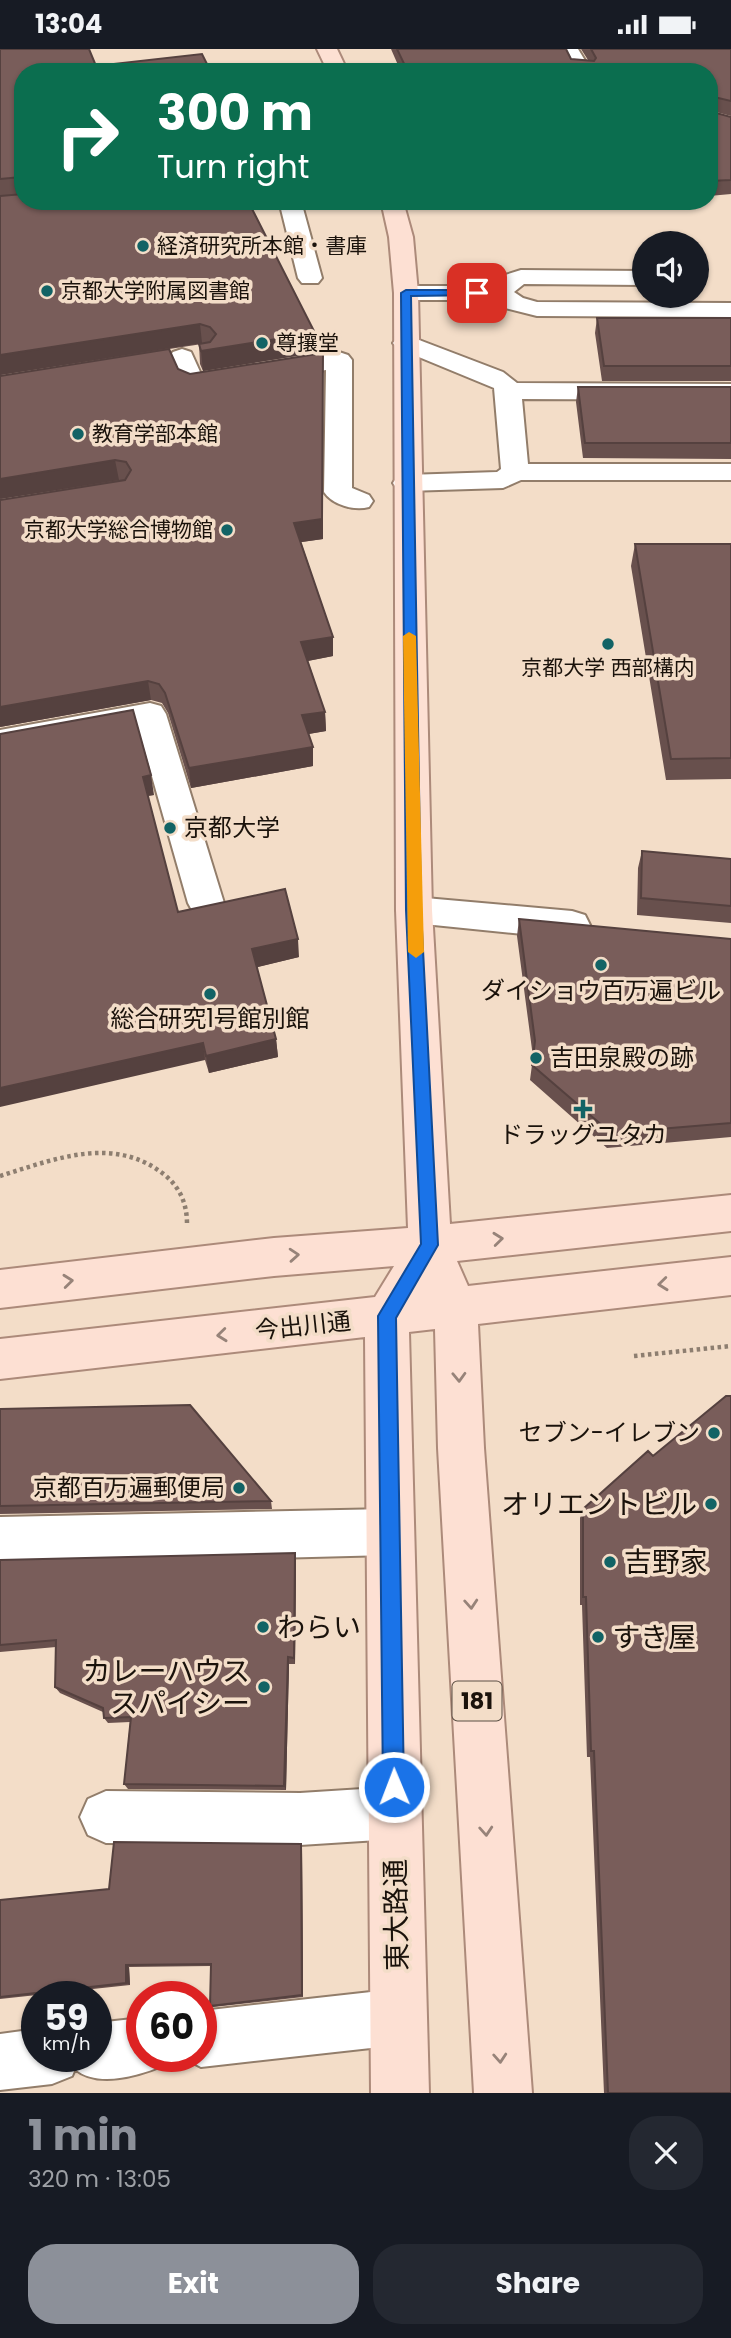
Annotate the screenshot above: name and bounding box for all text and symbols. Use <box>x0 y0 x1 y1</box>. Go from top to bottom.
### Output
text: 13:04 <box>35 6 102 42</box>
text: 300 m <box>157 79 313 147</box>
icon: right <box>42 91 133 182</box>
text: Turn right <box>157 144 309 189</box>
place label: 経済研究所本館・書庫 <box>157 231 367 260</box>
map controls <box>632 231 709 308</box>
button: sound <box>632 231 709 308</box>
marker: 経済研究所本館・書庫 <box>135 238 151 254</box>
pin <box>447 263 507 323</box>
icon: arrive <box>458 274 496 312</box>
place label: 京都大学附属図書館 <box>61 276 250 305</box>
marker: 京都大学附属図書館 <box>39 283 55 299</box>
place label: 尊攘堂 <box>276 328 339 357</box>
marker: 尊攘堂 <box>254 335 270 351</box>
place label: 教育学部本館 <box>92 419 218 448</box>
marker: 教育学部本館 <box>70 426 86 442</box>
place label: 京都大学総合博物館 <box>24 515 213 544</box>
marker: 京都大学総合博物館 <box>219 522 235 538</box>
marker: 京都大学 西部構内 <box>600 636 616 652</box>
place label: 京都大学 西部構内 <box>521 653 695 682</box>
place label: 京都大学 <box>184 811 280 844</box>
marker: 京都大学 <box>162 820 178 836</box>
marker: ダイショウ百万遍ビル <box>593 957 609 973</box>
place label: ダイショウ百万遍ビル <box>481 974 721 1007</box>
marker: 総合研究1号館別館 <box>202 986 218 1002</box>
place label: 総合研究1号館別館 <box>110 1002 310 1035</box>
place label: 吉田泉殿の跡 <box>550 1041 694 1074</box>
marker: 吉田泉殿の跡 <box>528 1050 544 1066</box>
marker: ドラッグユタカ <box>575 1101 591 1117</box>
place label: ドラッグユタカ <box>499 1118 667 1151</box>
one-way arrow <box>492 1231 503 1246</box>
one-way arrow <box>289 1248 300 1263</box>
one-way arrow <box>62 1274 74 1289</box>
one-way arrow <box>657 1277 669 1292</box>
street label: 今出川通 <box>253 1304 352 1347</box>
one-way arrow <box>216 1327 228 1342</box>
one-way arrow <box>451 1371 466 1382</box>
place label: セブン-イレブン <box>519 1416 700 1449</box>
marker: セブン-イレブン <box>706 1425 722 1441</box>
place label: 京都百万遍郵便局 <box>33 1471 225 1504</box>
marker: 京都百万遍郵便局 <box>231 1480 247 1496</box>
place label: オリエントビル <box>501 1485 697 1524</box>
marker: オリエントビル <box>703 1496 719 1512</box>
place label: 吉野家 <box>624 1543 708 1582</box>
marker: 吉野家 <box>602 1554 618 1570</box>
one-way arrow <box>463 1599 478 1610</box>
place label: わらい <box>277 1608 361 1647</box>
place label: すき屋 <box>612 1618 696 1657</box>
marker: わらい <box>255 1619 271 1635</box>
marker: すき屋 <box>590 1629 606 1645</box>
place label: カレーハウス スパイシー <box>83 1652 250 1723</box>
marker: カレーハウス スパイシー <box>256 1679 272 1695</box>
road number: 181 <box>452 1681 502 1721</box>
position arrow <box>357 1750 431 1824</box>
one-way arrow <box>478 1826 493 1837</box>
street label: 東大路通 <box>376 1859 417 1971</box>
speed limit sign: 60 <box>126 1981 217 2072</box>
text: 59 <box>44 1993 89 2042</box>
text: km/h <box>43 2031 90 2056</box>
one-way arrow <box>493 2053 508 2064</box>
text: 1 min <box>28 2106 138 2165</box>
button: close <box>629 2116 703 2190</box>
text: 320 m · 13:05 <box>28 2163 171 2195</box>
button: Exit <box>28 2244 359 2324</box>
button: Share <box>373 2244 703 2324</box>

